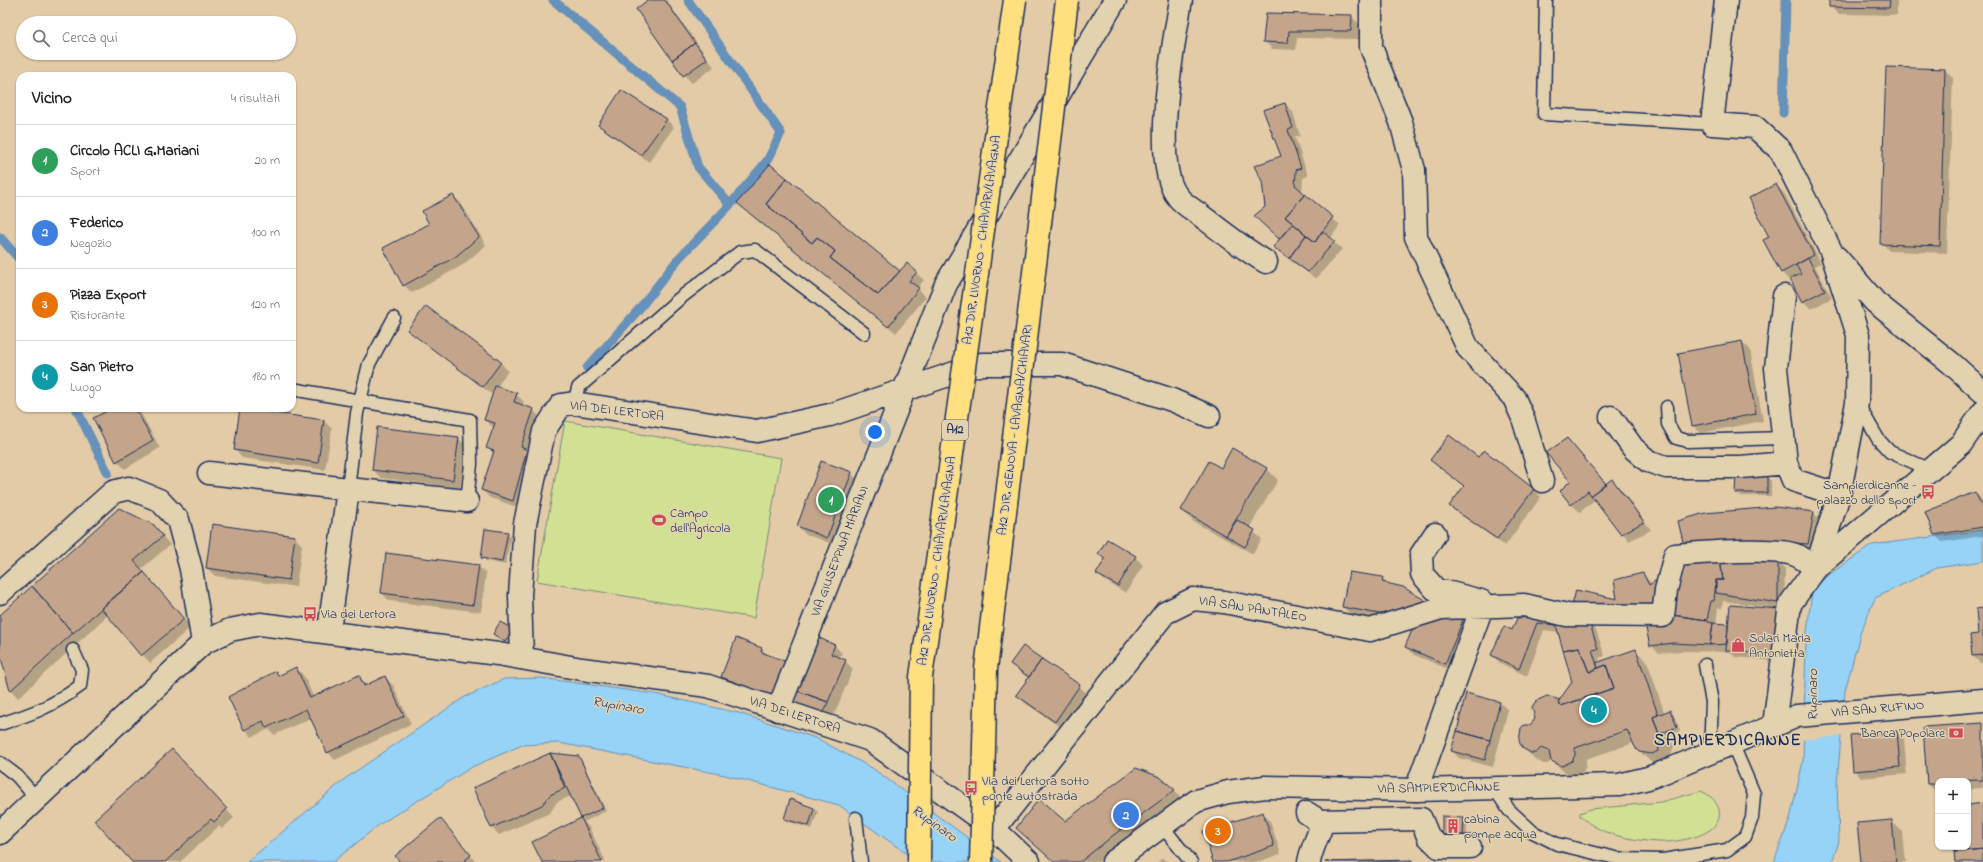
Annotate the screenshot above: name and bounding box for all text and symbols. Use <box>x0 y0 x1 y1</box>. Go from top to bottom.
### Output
search box <box>16 16 296 60</box>
icon: search <box>30 27 52 49</box>
text: Cerca qui <box>62 27 118 49</box>
text: Vicino <box>32 86 72 111</box>
text: 4 risultati <box>231 89 280 108</box>
street label: A12 DIR. LIVORNO - CHIAVARI/LAVAGNA <box>958 134 1006 346</box>
text: Circolo ACLI G.Mariani <box>70 140 199 162</box>
text: 1 <box>43 151 47 170</box>
text: 20 m <box>255 151 280 170</box>
text: Sport <box>70 162 101 181</box>
text: Federico <box>70 212 123 234</box>
text: 2 <box>42 223 48 242</box>
text: 100 m <box>251 223 280 242</box>
text: Negozio <box>70 234 112 253</box>
text: Pizza Export <box>70 284 146 306</box>
text: 3 <box>42 295 48 314</box>
text: 120 m <box>250 295 280 314</box>
text: Ristorante <box>70 306 125 325</box>
street label: A12 DIR. GENOVA - LAVAGNA/CHIAVARI <box>993 323 1037 537</box>
text: San Pietro <box>70 356 134 378</box>
text: 4 <box>42 367 48 386</box>
text: 180 m <box>252 367 280 386</box>
text: Luogo <box>70 378 102 397</box>
street label: VIA DEI LERTORA <box>568 396 665 426</box>
road number: A12 <box>942 420 968 440</box>
your location <box>865 422 885 442</box>
street label: A12 DIR. LIVORNO - CHIAVARI/LAVAGNA <box>913 455 961 667</box>
place label: Sampierdicanne - palazzo dello sport <box>1816 476 1918 510</box>
street label: VIA GIUSEPPINA MARIANI <box>806 483 874 620</box>
bus stop icon: Sampierdicanne - palazzo dello sport <box>1920 484 1936 500</box>
pin: 1 <box>818 485 844 515</box>
place label: Campo dell'Agricola <box>670 504 730 539</box>
sports icon: Campo dell'Agricola <box>651 512 667 528</box>
street label: VIA SAN PANTALEO <box>1197 591 1308 627</box>
place label: Via dei Lertora <box>320 605 396 624</box>
bus stop icon: Via dei Lertora <box>302 606 318 622</box>
place label: Solari Maria Antonietta <box>1749 629 1811 663</box>
shop icon: Solari Maria Antonietta <box>1730 637 1746 653</box>
water label: Rupinaro <box>1803 668 1824 721</box>
water label: Rupinaro <box>591 691 646 721</box>
street label: VIA DEI LERTORA <box>746 691 843 739</box>
pin: 4 <box>1581 695 1607 725</box>
street label: VIA SAN RUFINO <box>1830 695 1925 723</box>
place label: Banca Popolare <box>1860 724 1945 743</box>
bank icon: Banca Popolare <box>1948 725 1964 741</box>
district label: SAMPIERDICANNE <box>1654 728 1802 753</box>
place label: Via dei Lertora sotto ponte autostrada <box>981 772 1089 806</box>
street label: VIA SAMPIERDICANNE <box>1376 777 1501 799</box>
map controls <box>1935 778 1971 850</box>
button: + <box>1935 778 1971 814</box>
bus stop icon: Via dei Lertora sotto ponte autostrada <box>963 780 979 796</box>
water label: Rupinaro <box>907 800 962 848</box>
pin: 2 <box>1113 800 1139 830</box>
place label: cabina pompe acqua <box>1464 810 1537 844</box>
button: − <box>1935 814 1971 850</box>
pin: 3 <box>1205 816 1231 846</box>
building icon: cabina pompe acqua <box>1445 818 1461 834</box>

